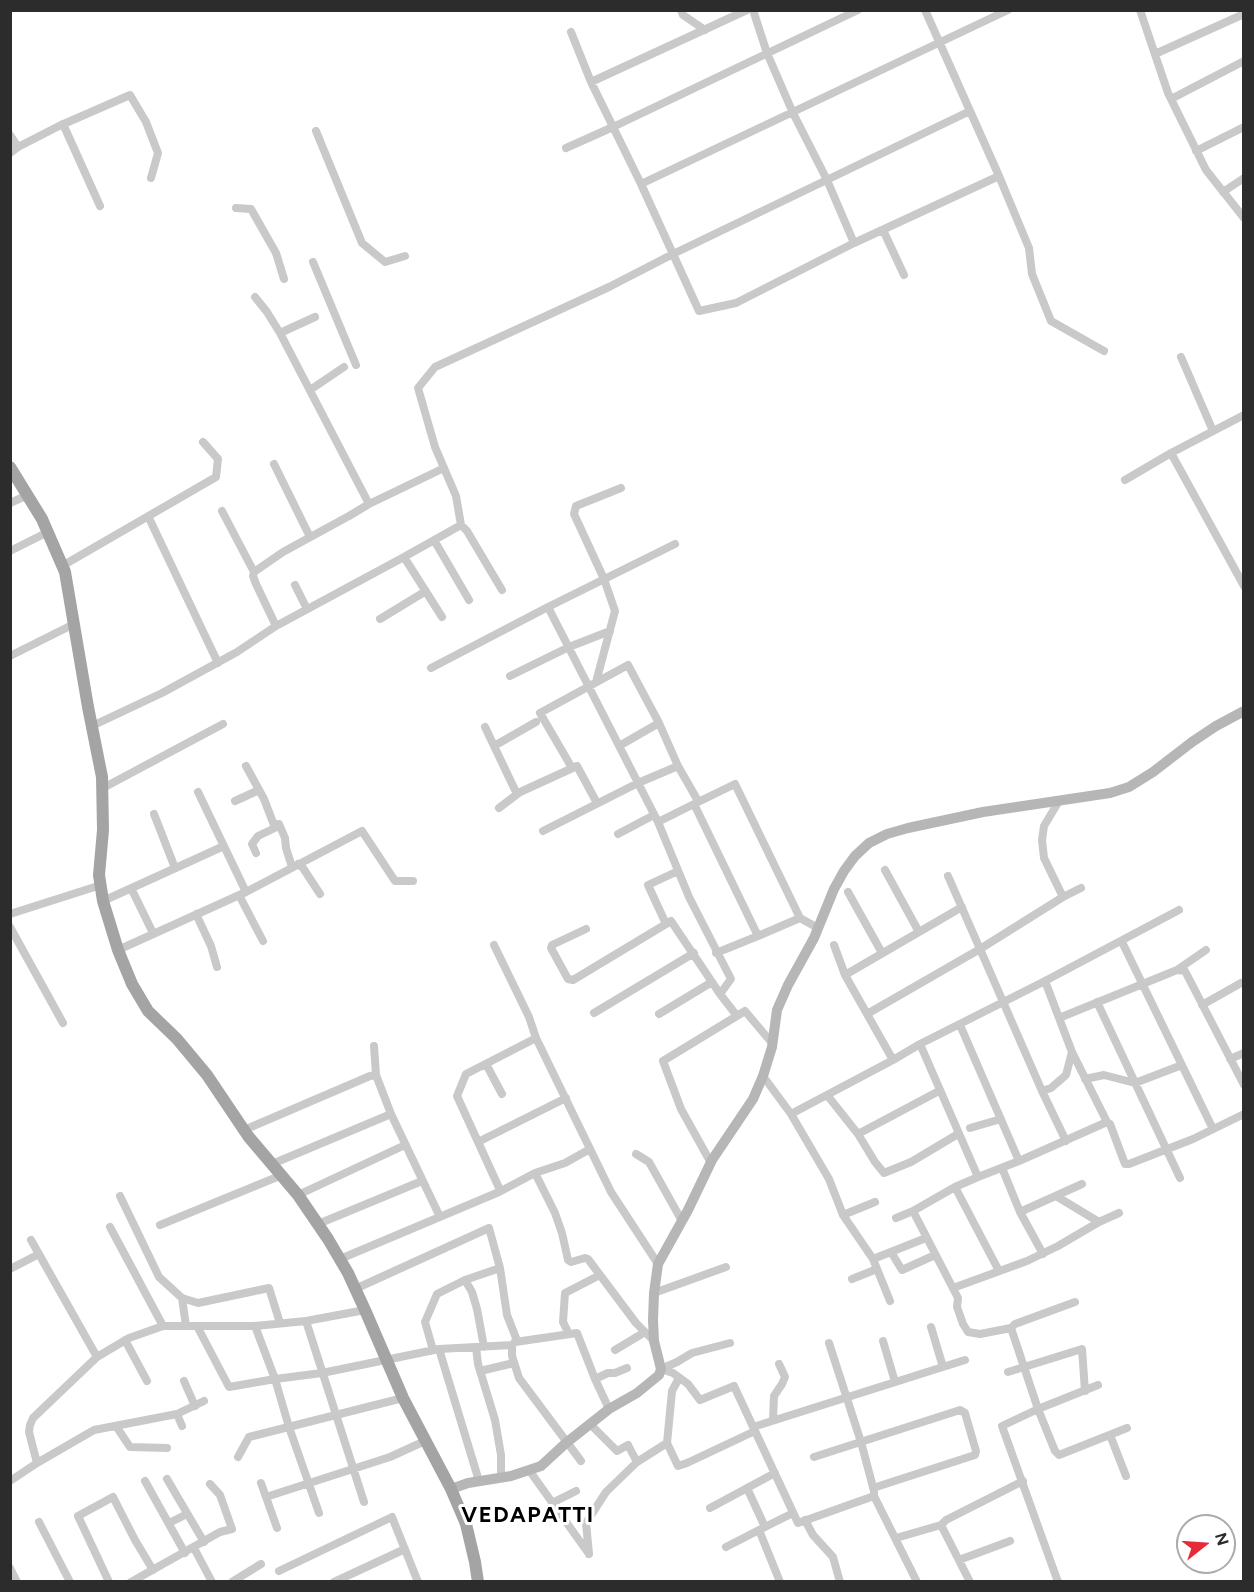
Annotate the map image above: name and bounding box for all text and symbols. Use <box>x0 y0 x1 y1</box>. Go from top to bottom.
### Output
district label: VEDAPATTI <box>461 1503 595 1529</box>
north arrow <box>1176 1514 1236 1574</box>
text: N <box>1211 1530 1233 1548</box>

